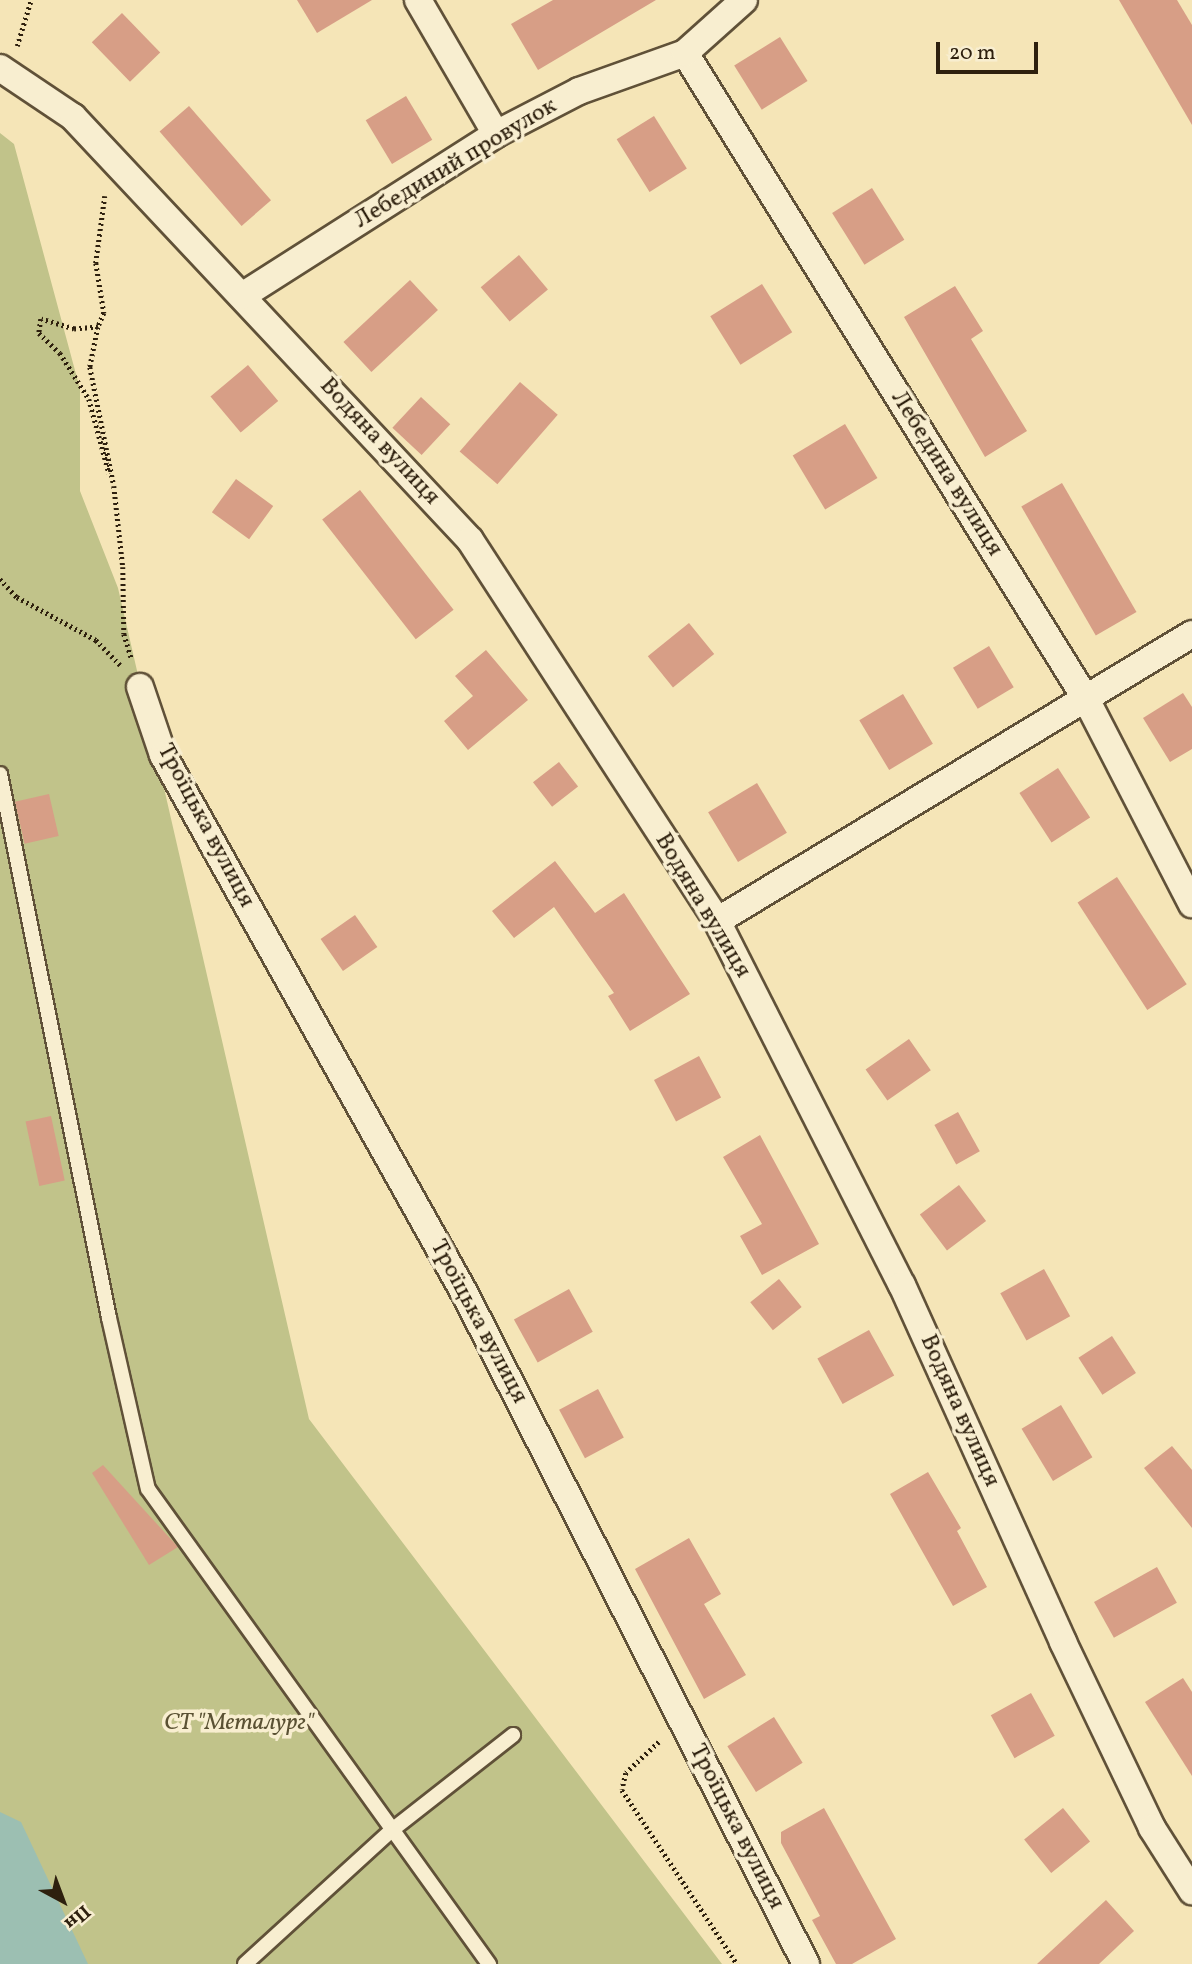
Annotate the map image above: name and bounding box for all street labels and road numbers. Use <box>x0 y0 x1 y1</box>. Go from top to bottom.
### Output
street label: Лебединий провулок <box>350 92 562 236</box>
street label: Водяна вулиця <box>313 372 445 512</box>
street label: Лебедина вулиця <box>883 386 1009 562</box>
street label: Троїцька вулиця <box>150 739 260 913</box>
street label: Водяна вулиця <box>647 828 757 984</box>
street label: Троїцька вулиця <box>423 1235 533 1409</box>
street label: Водяна вулиця <box>913 1330 1005 1492</box>
street label: Троїцька вулиця <box>682 1740 790 1914</box>

